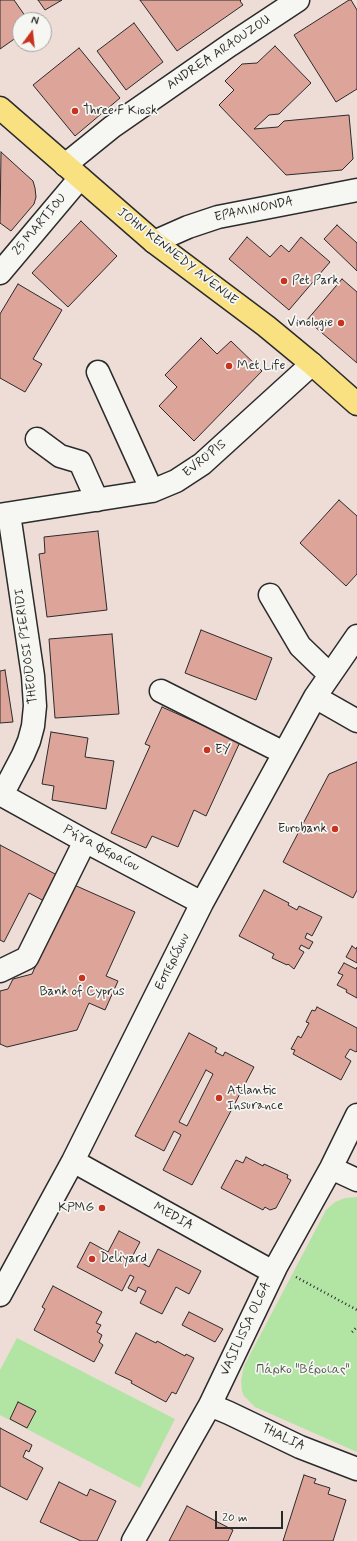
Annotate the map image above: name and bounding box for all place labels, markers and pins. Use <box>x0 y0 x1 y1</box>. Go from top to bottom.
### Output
place label: Three F Kiosk <box>83 103 157 119</box>
marker: Three F Kiosk <box>70 106 80 116</box>
place label: Pet Park <box>292 273 339 289</box>
marker: Pet Park <box>279 276 289 286</box>
place label: Vinologie <box>287 315 333 331</box>
marker: Vinologie <box>336 318 346 328</box>
place label: Met Life <box>237 358 285 374</box>
marker: Met Life <box>224 361 234 371</box>
place label: EY <box>215 742 231 758</box>
marker: EY <box>202 745 212 755</box>
place label: Eurobank <box>278 821 327 837</box>
marker: Eurobank <box>330 824 340 834</box>
marker: Bank of Cyprus <box>77 973 87 983</box>
place label: Bank of Cyprus <box>39 984 125 1000</box>
place label: Atlantic Insurance <box>227 1083 283 1114</box>
marker: Atlantic Insurance <box>214 1093 224 1103</box>
place label: KPMG <box>58 1200 94 1216</box>
marker: KPMG <box>97 1203 107 1213</box>
place label: Deliyard <box>100 1251 147 1267</box>
marker: Deliyard <box>87 1254 97 1264</box>

